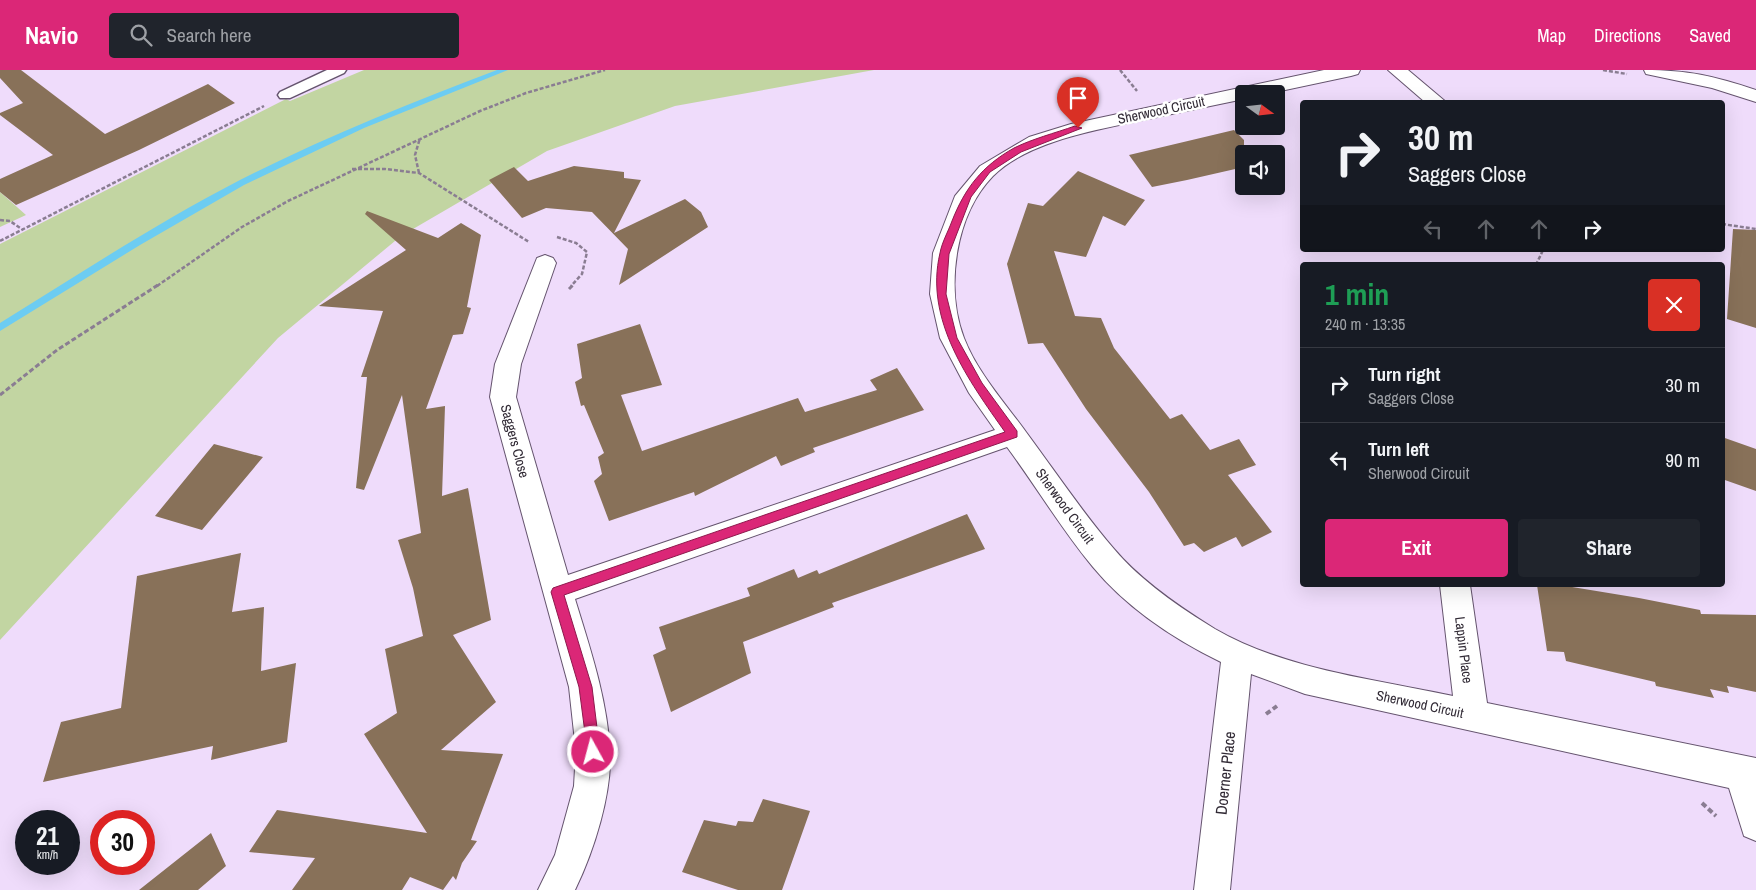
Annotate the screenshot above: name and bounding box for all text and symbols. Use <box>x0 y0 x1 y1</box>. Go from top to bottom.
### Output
search box <box>109 13 459 58</box>
text: Navio <box>25 19 79 51</box>
icon: search <box>127 21 155 49</box>
text: Search here <box>167 22 251 48</box>
text: Map <box>1537 23 1566 48</box>
text: Directions <box>1594 23 1661 48</box>
text: Saved <box>1689 23 1731 48</box>
pin <box>1057 77 1099 128</box>
icon: arrive <box>1064 84 1092 112</box>
north arrow <box>1235 85 1285 135</box>
map controls <box>1235 85 1285 195</box>
street label: Sherwood Circuit <box>1116 92 1206 128</box>
text: 30 m <box>1408 114 1473 161</box>
icon: right <box>1325 120 1390 185</box>
button: sound <box>1235 145 1285 195</box>
text: Saggers Close <box>1408 159 1526 189</box>
icon: left <box>1419 215 1447 243</box>
icon: ahead <box>1472 215 1500 243</box>
icon: ahead <box>1525 215 1553 243</box>
icon: right <box>1578 215 1606 243</box>
text: 1 min <box>1325 274 1389 314</box>
button: close <box>1648 279 1700 331</box>
text: 240 m · 13:35 <box>1325 313 1405 335</box>
text: Turn right <box>1368 361 1440 387</box>
icon: right <box>1325 371 1353 399</box>
text: 30 m <box>1665 372 1700 398</box>
text: Saggers Close <box>1368 387 1454 409</box>
street label: Saggers Close <box>497 402 533 480</box>
text: Turn left <box>1368 436 1429 462</box>
icon: left <box>1325 446 1353 474</box>
text: 90 m <box>1665 447 1700 473</box>
text: Sherwood Circuit <box>1368 462 1469 484</box>
street label: Sherwood Circuit <box>1032 465 1098 547</box>
button: Exit <box>1325 519 1508 577</box>
button: Share <box>1518 519 1700 577</box>
street label: Lappin Place <box>1451 616 1477 684</box>
street label: Sherwood Circuit <box>1375 686 1465 722</box>
position arrow <box>566 725 618 777</box>
street label: Doerner Place <box>1210 730 1240 816</box>
speed limit sign: 30 <box>90 810 155 875</box>
text: 21 <box>36 819 59 853</box>
text: km/h <box>37 847 58 863</box>

